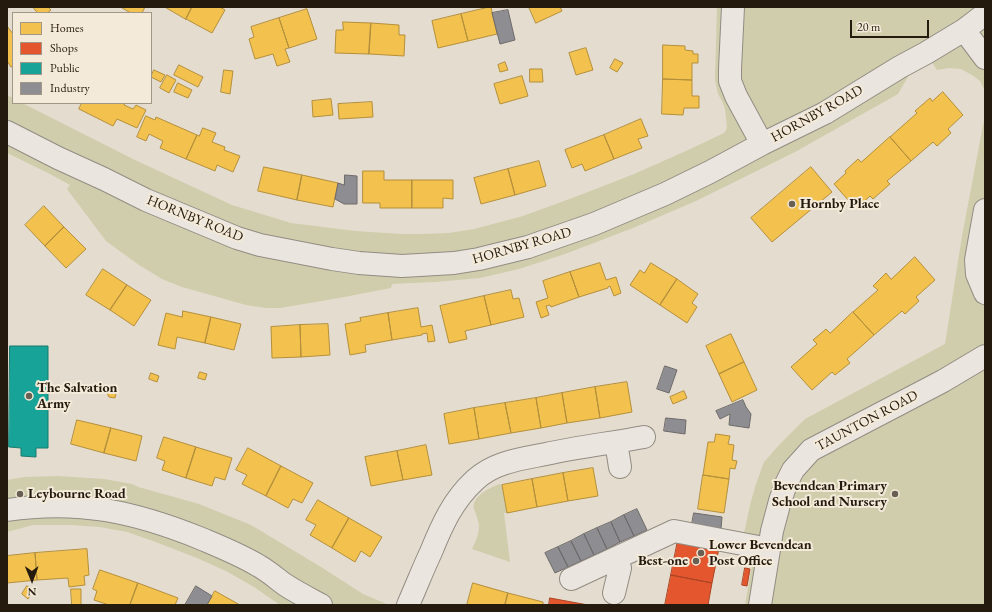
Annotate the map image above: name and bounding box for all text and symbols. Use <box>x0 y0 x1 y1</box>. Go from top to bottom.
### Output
legend <box>12 12 152 104</box>
scale bar <box>852 12 931 38</box>
text: 20 m <box>857 19 880 35</box>
text: Homes <box>50 20 84 36</box>
text: Shops <box>50 40 78 56</box>
text: Public <box>50 60 80 76</box>
text: Industry <box>50 80 90 96</box>
street label: HORNBY ROAD <box>768 82 866 146</box>
street label: HORNBY ROAD <box>144 192 246 246</box>
place label: Hornby Place <box>800 196 879 212</box>
marker: Hornby Place <box>787 199 797 209</box>
street label: HORNBY ROAD <box>470 224 574 268</box>
place label: The Salvation Army <box>37 380 117 412</box>
street label: TAUNTON ROAD <box>813 387 921 455</box>
marker: The Salvation Army <box>24 391 34 401</box>
place label: Bevendean Primary School and Nursery <box>772 478 887 510</box>
place label: Leybourne Road <box>28 486 126 502</box>
marker: Leybourne Road <box>15 489 25 499</box>
marker: Bevendean Primary School and Nursery <box>890 489 900 499</box>
place label: Lower Bevendean Post Office <box>709 537 812 570</box>
marker: Lower Bevendean Post Office <box>696 548 706 558</box>
place label: Best-one <box>638 553 688 569</box>
marker: Best-one <box>691 556 701 566</box>
north arrow <box>12 560 52 600</box>
text: N <box>28 585 37 599</box>

